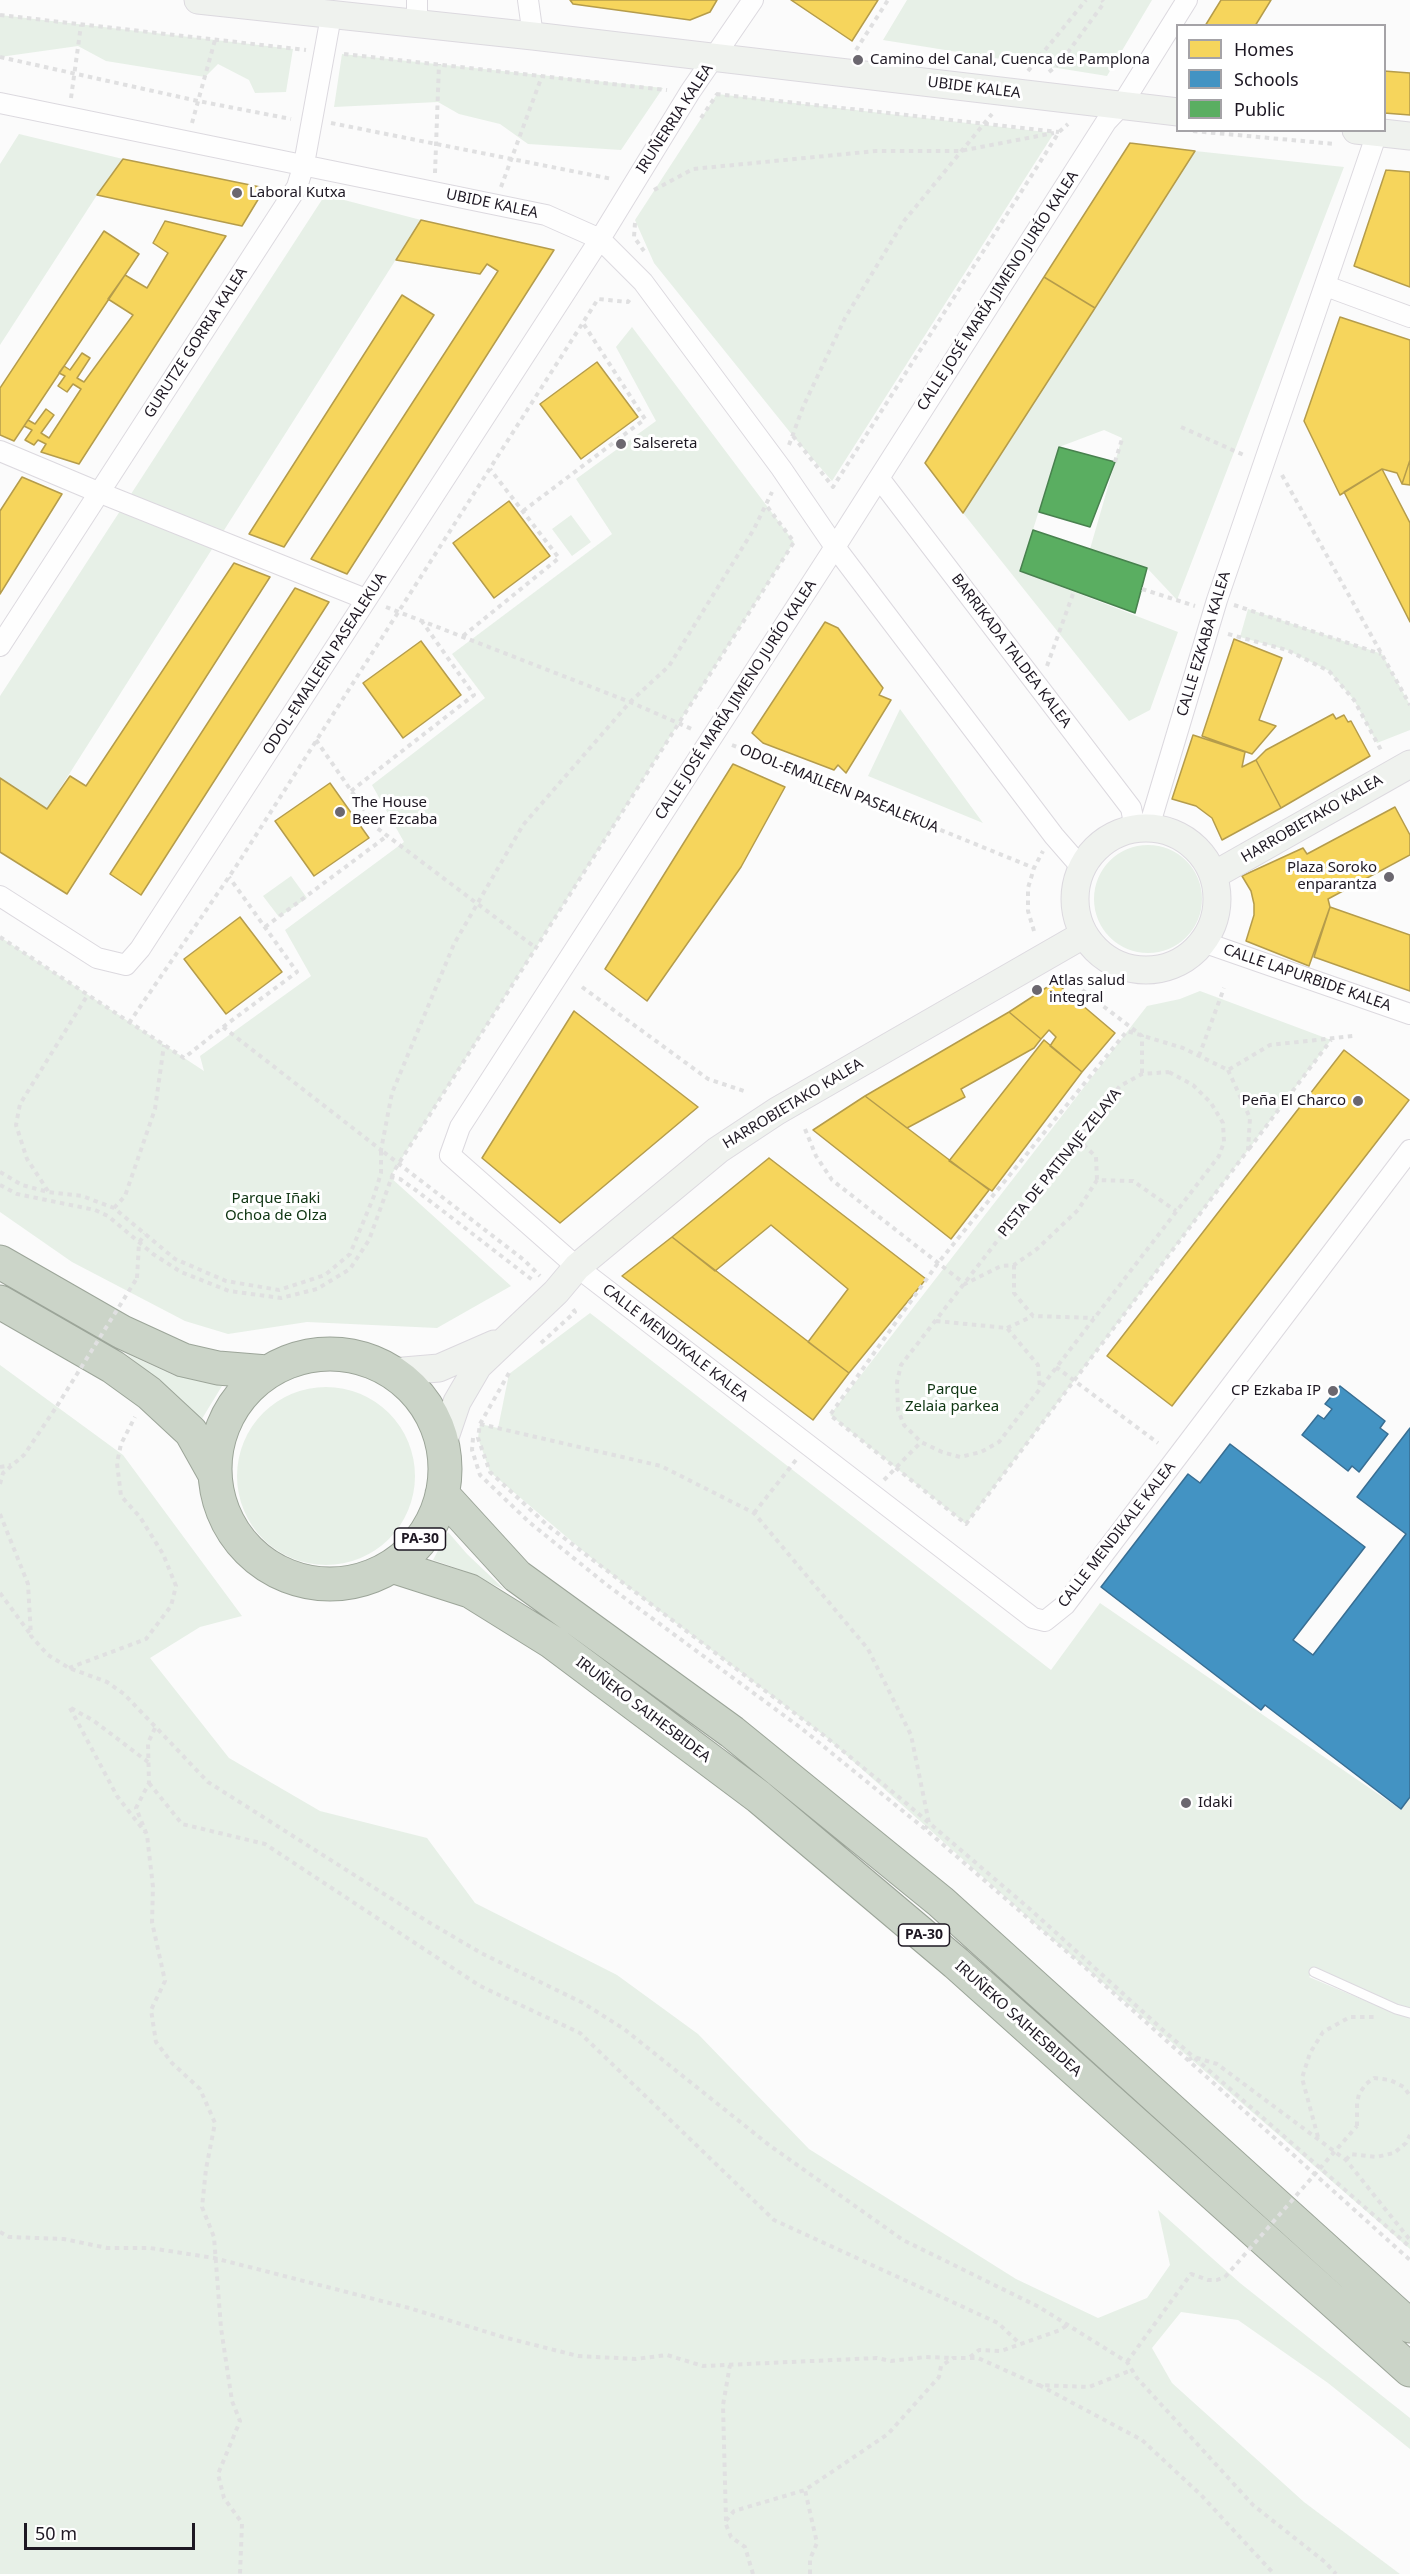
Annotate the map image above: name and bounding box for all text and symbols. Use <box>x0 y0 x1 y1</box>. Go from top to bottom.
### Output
legend <box>1176 24 1386 132</box>
text: Homes <box>1234 37 1294 61</box>
place label: Camino del Canal, Cuenca de Pamplona <box>870 51 1150 69</box>
marker: Camino del Canal, Cuenca de Pamplona <box>851 53 865 67</box>
street label: IRUÑERRIA KALEA <box>633 61 717 177</box>
text: Schools <box>1234 67 1299 91</box>
street label: UBIDE KALEA <box>926 73 1022 103</box>
text: Public <box>1234 97 1285 121</box>
street label: CALLE JOSÉ MARÍA JIMENO JURÍO KALEA <box>914 168 1082 414</box>
place label: Laboral Kutxa <box>249 184 346 202</box>
street label: UBIDE KALEA <box>444 185 540 223</box>
marker: Laboral Kutxa <box>230 186 244 200</box>
street label: GURUTZE GORRIA KALEA <box>141 264 251 422</box>
place label: Salsereta <box>633 435 697 453</box>
marker: Salsereta <box>614 437 628 451</box>
street label: CALLE EZKABA KALEA <box>1173 569 1235 719</box>
street label: ODOL-EMAILEEN PASEALEKUA <box>259 570 391 758</box>
street label: BARRIKADA TALDEA KALEA <box>947 570 1075 732</box>
street label: CALLE JOSÉ MARÍA JIMENO JURÍO KALEA <box>652 577 820 823</box>
street label: ODOL-EMAILEEN PASEALEKUA <box>737 741 941 837</box>
street label: HARROBIETAKO KALEA <box>1238 771 1386 867</box>
place label: The House Beer Ezcaba <box>352 794 437 829</box>
marker: The House Beer Ezcaba <box>333 805 347 819</box>
place label: Plaza Soroko enparantza <box>1287 859 1377 894</box>
marker: Plaza Soroko enparantza <box>1382 870 1396 884</box>
street label: CALLE LAPURBIDE KALEA <box>1221 941 1393 1015</box>
place label: Atlas salud integral <box>1049 972 1125 1007</box>
marker: Atlas salud integral <box>1030 983 1044 997</box>
street label: HARROBIETAKO KALEA <box>720 1055 866 1153</box>
street label: PISTA DE PATINAJE ZELAYA <box>995 1085 1125 1241</box>
place label: Peña El Charco <box>1241 1092 1346 1110</box>
marker: Peña El Charco <box>1351 1094 1365 1108</box>
park label: Parque Iñaki Ochoa de Olza <box>225 1190 327 1225</box>
street label: CALLE MENDIKALE KALEA <box>599 1280 751 1406</box>
park label: Parque Zelaia parkea <box>905 1381 999 1416</box>
place label: CP Ezkaba IP <box>1231 1382 1321 1400</box>
marker: CP Ezkaba IP <box>1326 1384 1340 1398</box>
street label: CALLE MENDIKALE KALEA <box>1054 1459 1180 1611</box>
road number: PA-30 <box>394 1528 446 1550</box>
street label: IRUÑEKO SAIHESBIDEA <box>572 1653 714 1767</box>
place label: Idaki <box>1198 1794 1233 1812</box>
marker: Idaki <box>1179 1796 1193 1810</box>
road number: PA-30 <box>898 1924 950 1946</box>
street label: IRUÑEKO SAIHESBIDEA <box>951 1957 1085 2081</box>
scale bar <box>27 2511 198 2549</box>
text: 50 m <box>35 2521 77 2545</box>

